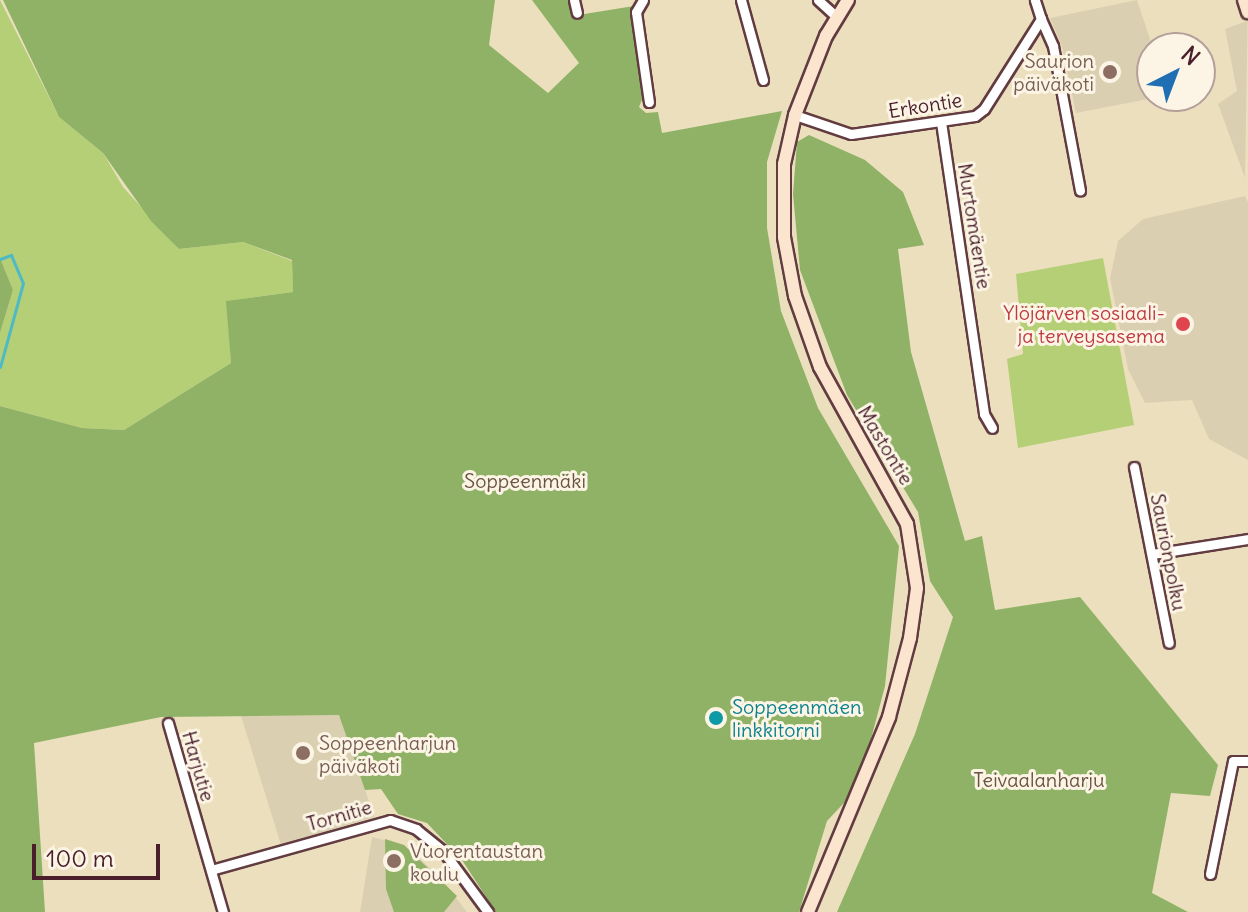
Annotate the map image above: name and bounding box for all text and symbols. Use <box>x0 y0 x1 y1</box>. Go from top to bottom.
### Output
north arrow <box>1136 32 1216 112</box>
text: N <box>1176 40 1206 71</box>
place label: Saurion päiväkoti <box>1013 48 1094 95</box>
marker: Saurion päiväkoti <box>1101 63 1119 81</box>
street label: Erkontie <box>886 87 964 123</box>
street label: Murtomäentie <box>953 161 997 291</box>
place label: Ylöjärven sosiaali- ja terveysasema <box>1003 300 1165 347</box>
marker: Ylöjärven sosiaali- ja terveysasema <box>1172 313 1194 335</box>
street label: Mastontie <box>853 401 919 489</box>
park label: Soppeenmäki <box>464 468 586 492</box>
street label: Saurionpolku <box>1146 492 1192 612</box>
place label: Soppeenmäen linkkitorni <box>732 694 862 741</box>
marker: Soppeenmäen linkkitorni <box>707 709 725 727</box>
street label: Harjutie <box>178 728 220 804</box>
place label: Soppeenharjun päiväkoti <box>319 730 456 777</box>
marker: Soppeenharjun päiväkoti <box>294 744 312 762</box>
park label: Teivaalanharju <box>973 767 1105 791</box>
street label: Tornitie <box>304 794 374 836</box>
scale bar <box>36 828 164 878</box>
place label: Vuorentaustan koulu <box>410 838 543 885</box>
text: 100 m <box>46 843 114 873</box>
marker: Vuorentaustan koulu <box>385 852 403 870</box>

